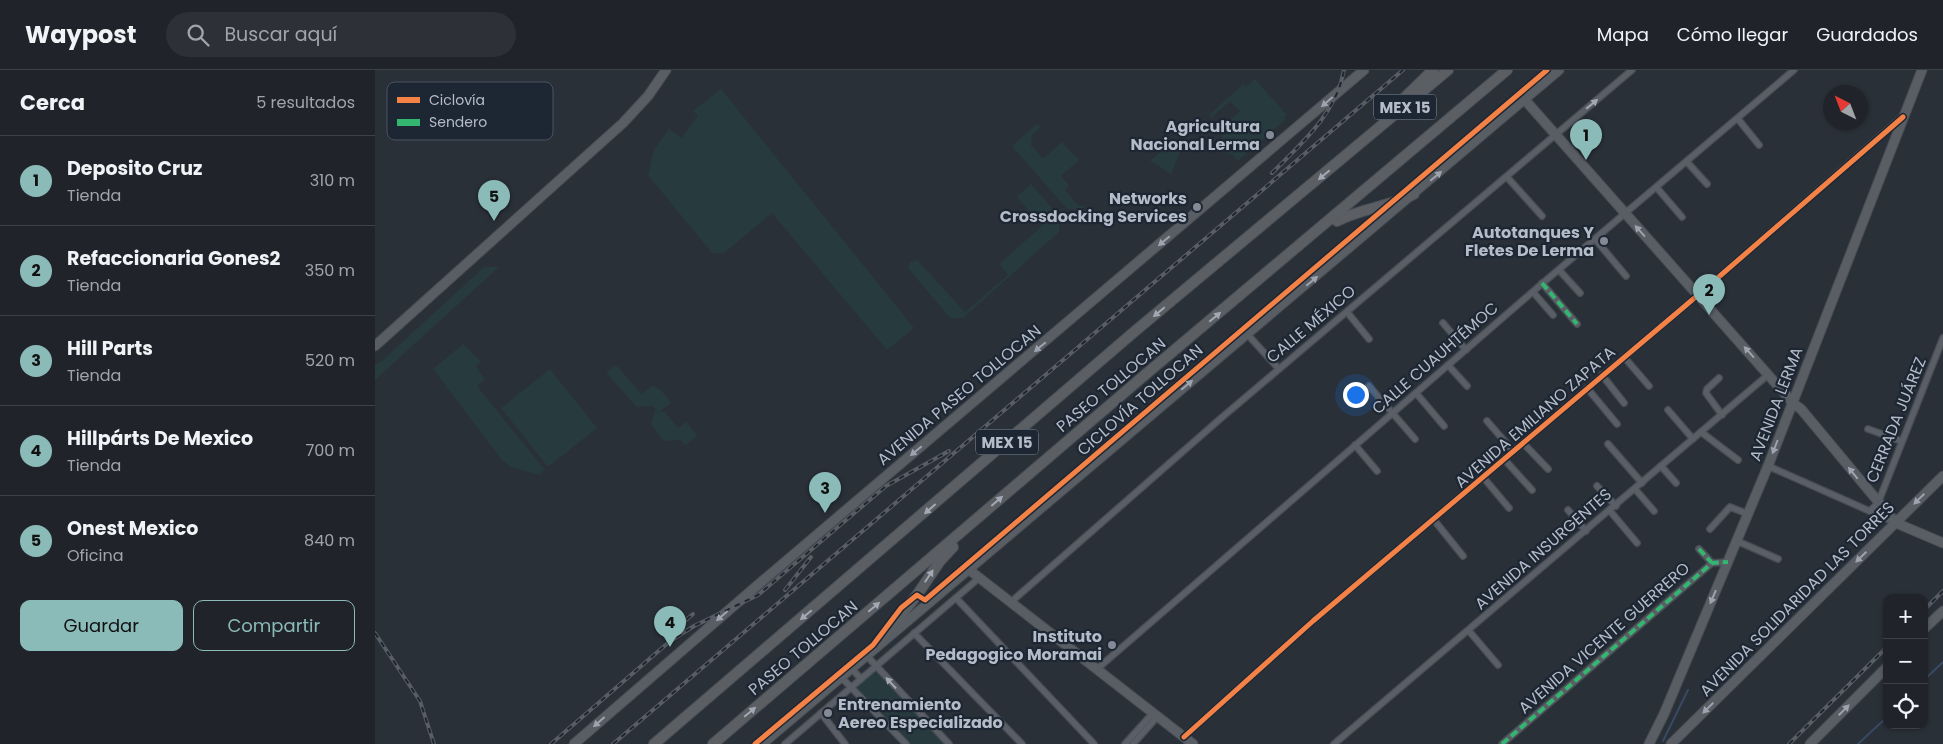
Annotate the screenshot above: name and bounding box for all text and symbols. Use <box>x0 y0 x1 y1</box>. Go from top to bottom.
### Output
search box <box>166 12 516 57</box>
text: Waypost <box>25 18 136 51</box>
icon: search <box>184 21 212 49</box>
text: Buscar aquí <box>224 21 337 48</box>
text: Mapa <box>1597 22 1649 47</box>
text: Cómo llegar <box>1677 22 1788 47</box>
text: Guardados <box>1816 22 1918 47</box>
legend <box>387 82 553 140</box>
north arrow <box>1823 85 1868 130</box>
text: Cerca <box>20 88 85 117</box>
text: Ciclovía <box>429 90 485 110</box>
text: 5 resultados <box>256 91 355 114</box>
road number: MEX 15 <box>1374 94 1436 120</box>
one-way arrow <box>1321 96 1334 107</box>
one-way arrow <box>1586 98 1599 109</box>
text: Sendero <box>429 112 487 132</box>
place label: Agricultura Nacional Lerma <box>1131 115 1260 156</box>
pin: 1 <box>1570 119 1602 160</box>
marker: Agricultura Nacional Lerma <box>1264 129 1276 141</box>
text: Deposito Cruz <box>67 155 202 182</box>
text: 1 <box>33 169 39 192</box>
text: 310 m <box>310 169 355 192</box>
one-way arrow <box>1318 169 1331 180</box>
one-way arrow <box>1430 171 1442 182</box>
pin: 5 <box>478 180 510 221</box>
text: Tienda <box>67 184 121 207</box>
place label: Networks Crossdocking Services <box>1000 187 1187 228</box>
marker: Networks Crossdocking Services <box>1191 201 1203 213</box>
place label: Autotanques Y Fletes De Lerma <box>1465 221 1594 262</box>
one-way arrow <box>1634 225 1646 237</box>
marker: Autotanques Y Fletes De Lerma <box>1598 235 1610 247</box>
one-way arrow <box>1157 236 1170 247</box>
text: Refaccionaria Gones2 <box>67 245 280 272</box>
text: 2 <box>31 259 41 282</box>
text: 350 m <box>305 259 355 282</box>
text: Tienda <box>67 274 121 297</box>
pin: 2 <box>1693 274 1725 315</box>
one-way arrow <box>1305 275 1318 286</box>
street label: CALLE MÉXICO <box>1261 280 1361 368</box>
street label: CALLE CUAUHTÉMOC <box>1367 297 1503 419</box>
one-way arrow <box>1152 306 1165 317</box>
one-way arrow <box>1208 311 1221 322</box>
street label: AVENIDA PASEO TOLLOCAN <box>872 319 1046 471</box>
street label: PASEO TOLLOCAN <box>1051 332 1171 438</box>
text: Hill Parts <box>67 335 153 362</box>
street label: CICLOVÍA TOLLOCAN <box>1072 339 1208 461</box>
one-way arrow <box>1034 341 1047 352</box>
street label: AVENIDA EMILIANO ZAPATA <box>1450 341 1620 493</box>
street label: AVENIDA LERMA <box>1744 343 1808 465</box>
one-way arrow <box>1743 345 1754 358</box>
text: 3 <box>31 349 41 372</box>
text: 520 m <box>305 349 355 372</box>
street label: CERRADA JUÁREZ <box>1860 354 1932 486</box>
text: Tienda <box>67 364 121 387</box>
one-way arrow <box>1181 380 1193 391</box>
your location <box>1343 382 1369 408</box>
text: Hillpárts De Mexico <box>67 425 253 452</box>
road number: MEX 15 <box>976 430 1038 454</box>
text: 4 <box>31 439 41 462</box>
text: 700 m <box>305 439 355 462</box>
one-way arrow <box>1771 440 1779 455</box>
one-way arrow <box>909 446 922 457</box>
text: Tienda <box>67 454 121 477</box>
one-way arrow <box>1847 466 1858 479</box>
pin: 3 <box>809 472 841 513</box>
street label: AVENIDA INSURGENTES <box>1470 483 1616 615</box>
one-way arrow <box>1914 493 1926 505</box>
one-way arrow <box>991 496 1004 507</box>
street label: AVENIDA SOLIDARIDAD LAS TORRES <box>1694 496 1900 702</box>
one-way arrow <box>923 504 936 515</box>
text: Onest Mexico <box>67 515 198 542</box>
text: 5 <box>31 529 41 552</box>
text: 840 m <box>304 529 355 552</box>
text: Oficina <box>67 544 123 567</box>
one-way arrow <box>1855 551 1867 563</box>
street label: AVENIDA VICENTE GUERRERO <box>1513 557 1695 719</box>
one-way arrow <box>924 569 934 583</box>
one-way arrow <box>1709 590 1717 605</box>
map controls <box>1883 594 1928 729</box>
button: + <box>1883 594 1928 639</box>
street label: PASEO TOLLOCAN <box>743 595 863 701</box>
button: Guardar <box>20 600 183 651</box>
button: Compartir <box>193 600 355 651</box>
one-way arrow <box>868 602 880 613</box>
pin: 4 <box>654 606 686 647</box>
one-way arrow <box>800 609 813 620</box>
one-way arrow <box>716 610 729 621</box>
place label: Instituto Pedagogico Moramai <box>925 625 1102 666</box>
marker: Instituto Pedagogico Moramai <box>1106 639 1118 651</box>
button: − <box>1883 639 1928 684</box>
one-way arrow <box>885 678 897 690</box>
button: locate <box>1883 684 1928 729</box>
place label: Entrenamiento Aereo Especializado <box>838 693 1003 734</box>
one-way arrow <box>1702 702 1714 714</box>
one-way arrow <box>1838 704 1850 716</box>
one-way arrow <box>744 707 757 718</box>
marker: Entrenamiento Aereo Especializado <box>822 707 834 719</box>
one-way arrow <box>594 716 606 728</box>

